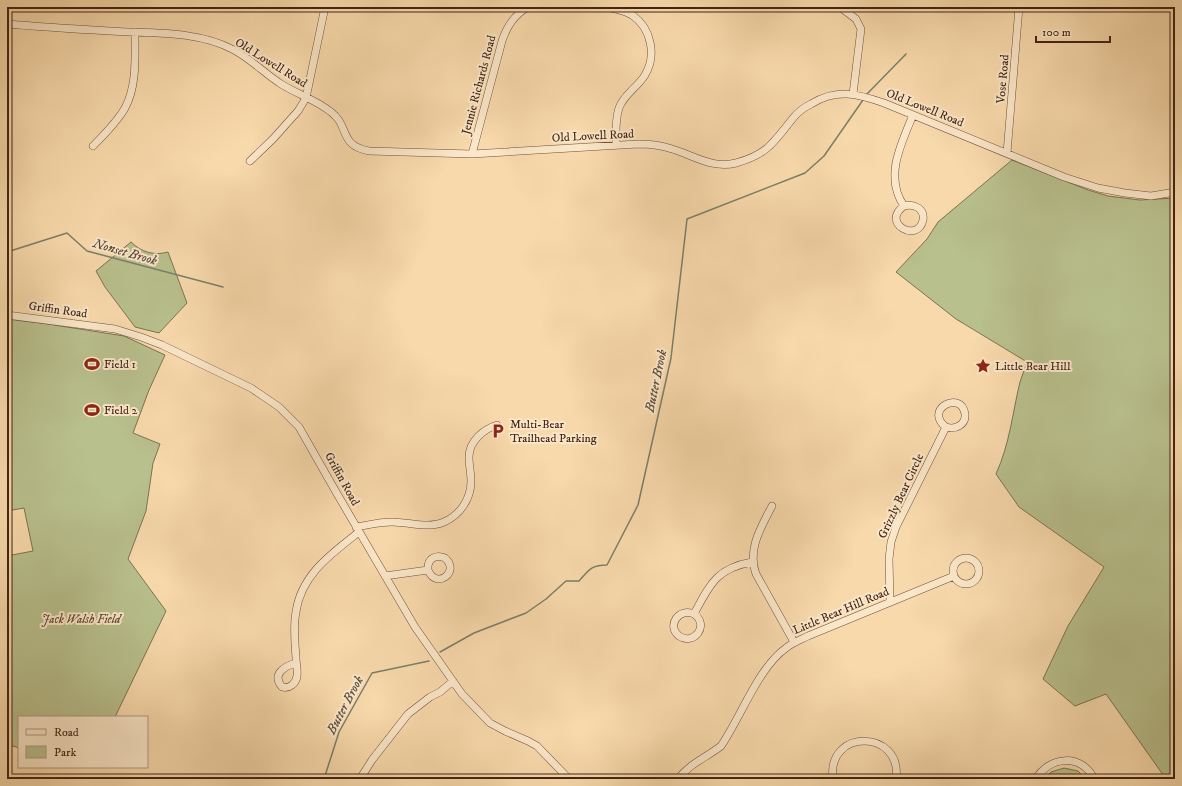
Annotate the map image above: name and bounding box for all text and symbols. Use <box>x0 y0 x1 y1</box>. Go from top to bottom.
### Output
scale bar <box>1036 18 1110 44</box>
text: 100 m <box>1042 25 1071 40</box>
street label: Jennie Richards Road <box>458 34 499 137</box>
street label: Old Lowell Road <box>232 35 310 91</box>
street label: Vose Road <box>993 54 1013 105</box>
street label: Old Lowell Road <box>884 86 966 130</box>
street label: Old Lowell Road <box>552 126 634 146</box>
water label: Nonset Brook <box>90 235 159 269</box>
street label: Griffin Road <box>28 298 88 322</box>
water label: Butter Brook <box>641 348 671 415</box>
sports icon: Field 1 <box>83 355 101 373</box>
place label: Field 1 <box>104 357 136 372</box>
place icon: Little Bear Hill <box>974 357 992 375</box>
place label: Little Bear Hill <box>995 359 1071 374</box>
sports icon: Field 2 <box>83 401 101 419</box>
place label: Field 2 <box>104 403 138 418</box>
place label: Multi-Bear Trailhead Parking <box>510 417 597 446</box>
parking icon: Multi-Bear Trailhead Parking <box>489 422 507 440</box>
street label: Griffin Road <box>321 450 363 508</box>
street label: Grizzly Bear Circle <box>875 451 927 541</box>
street label: Little Bear Hill Road <box>791 584 891 638</box>
park label: Jack Walsh Field <box>41 612 123 627</box>
water label: Butter Brook <box>323 673 367 738</box>
legend <box>18 716 148 768</box>
text: Road <box>54 725 79 740</box>
text: Park <box>54 745 76 760</box>

